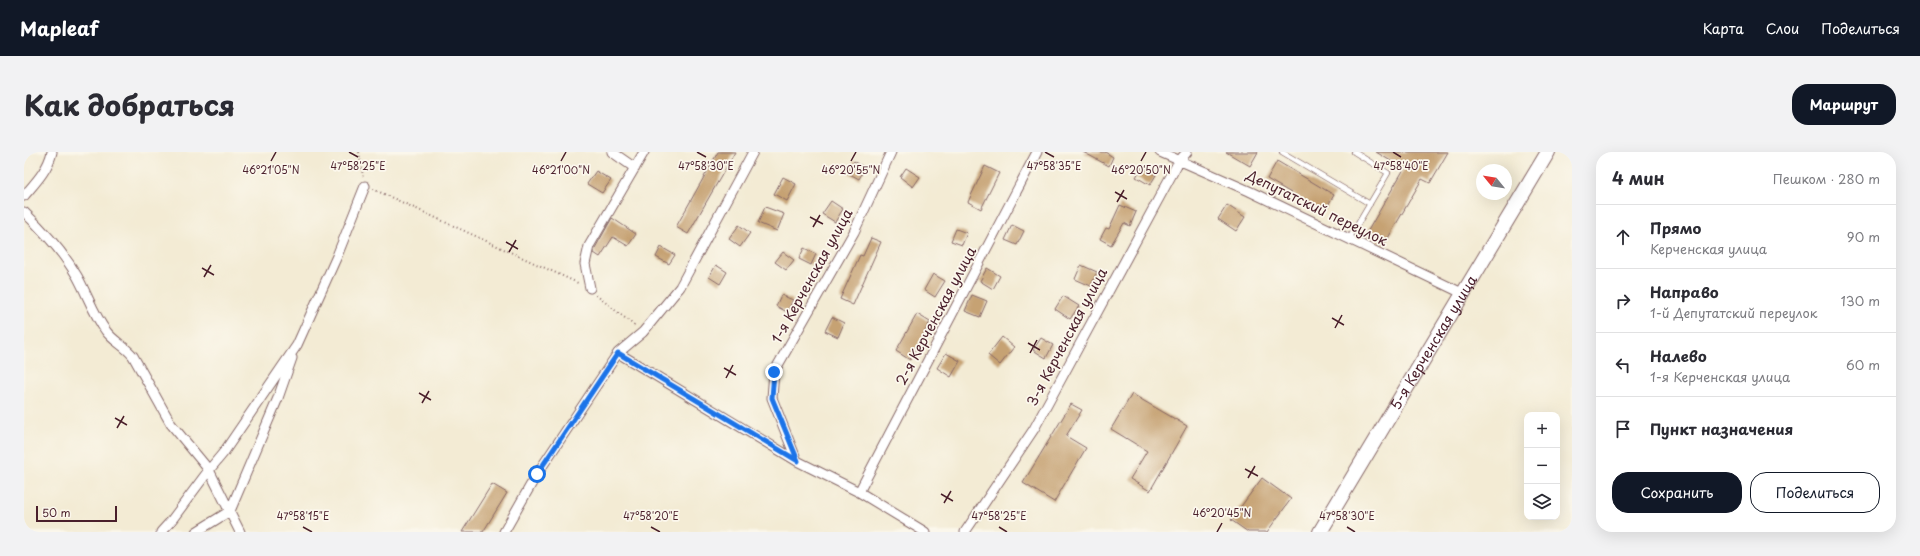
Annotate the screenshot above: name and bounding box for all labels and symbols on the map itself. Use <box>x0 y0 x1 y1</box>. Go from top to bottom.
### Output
text: 47°58'25"E <box>331 158 385 173</box>
text: 47°58'30"E <box>678 158 734 173</box>
text: 47°58'35"E <box>1027 158 1081 173</box>
text: 47°58'40"E <box>1373 158 1429 173</box>
text: 46°21'05"N <box>242 162 300 177</box>
text: 46°21'00"N <box>532 162 590 177</box>
text: 46°20'55"N <box>822 162 881 177</box>
text: 46°20'50"N <box>1111 162 1171 177</box>
street label: Депутатский переулок <box>1242 164 1392 251</box>
north arrow <box>1476 164 1512 200</box>
street label: 1-я Керченская улица <box>766 204 857 347</box>
street label: 2-я Керченская улица <box>890 242 981 389</box>
street label: 3-я Керченская улица <box>1021 264 1112 410</box>
street label: 5-я Керченская улица <box>1385 271 1482 414</box>
route end <box>765 363 783 381</box>
route start <box>528 465 546 483</box>
scale bar <box>36 504 117 523</box>
text: 46°20'45"N <box>1193 505 1252 520</box>
text: 47°58'15"E <box>277 508 329 523</box>
text: 47°58'20"E <box>623 508 679 523</box>
text: 47°58'25"E <box>972 508 1026 523</box>
text: 47°58'30"E <box>1319 508 1375 523</box>

